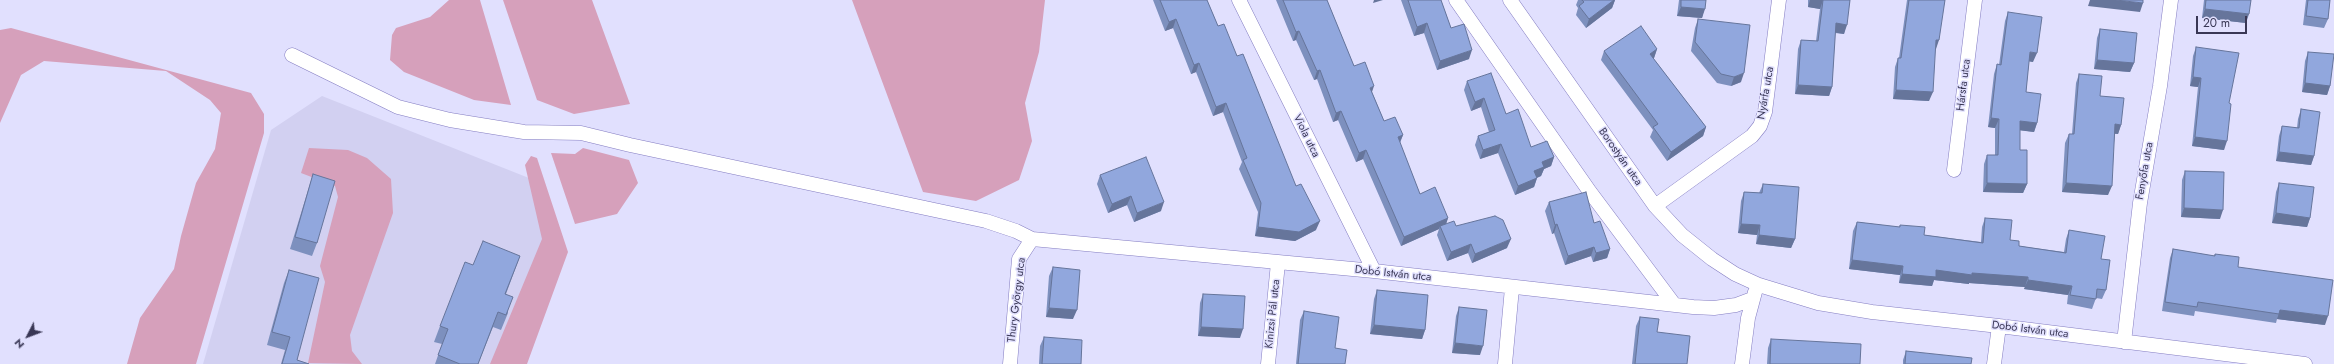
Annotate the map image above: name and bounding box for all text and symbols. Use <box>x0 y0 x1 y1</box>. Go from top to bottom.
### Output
scale bar <box>2198 8 2249 34</box>
text: 20 m <box>2203 14 2230 32</box>
street label: Hársfa utca <box>1954 58 1974 112</box>
street label: Nyárfa utca <box>1755 66 1777 120</box>
street label: Viola utca <box>1290 112 1322 160</box>
street label: Borostyán utca <box>1595 126 1645 188</box>
street label: Fenyőfa utca <box>2133 141 2157 201</box>
street label: Thury György utca <box>1005 257 1029 343</box>
street label: Dobó István utca <box>1354 263 1432 285</box>
street label: Kinizsi Pál utca <box>1263 279 1283 349</box>
north arrow <box>8 316 48 356</box>
street label: Dobó István utca <box>1991 319 2069 341</box>
text: N <box>10 335 28 353</box>

